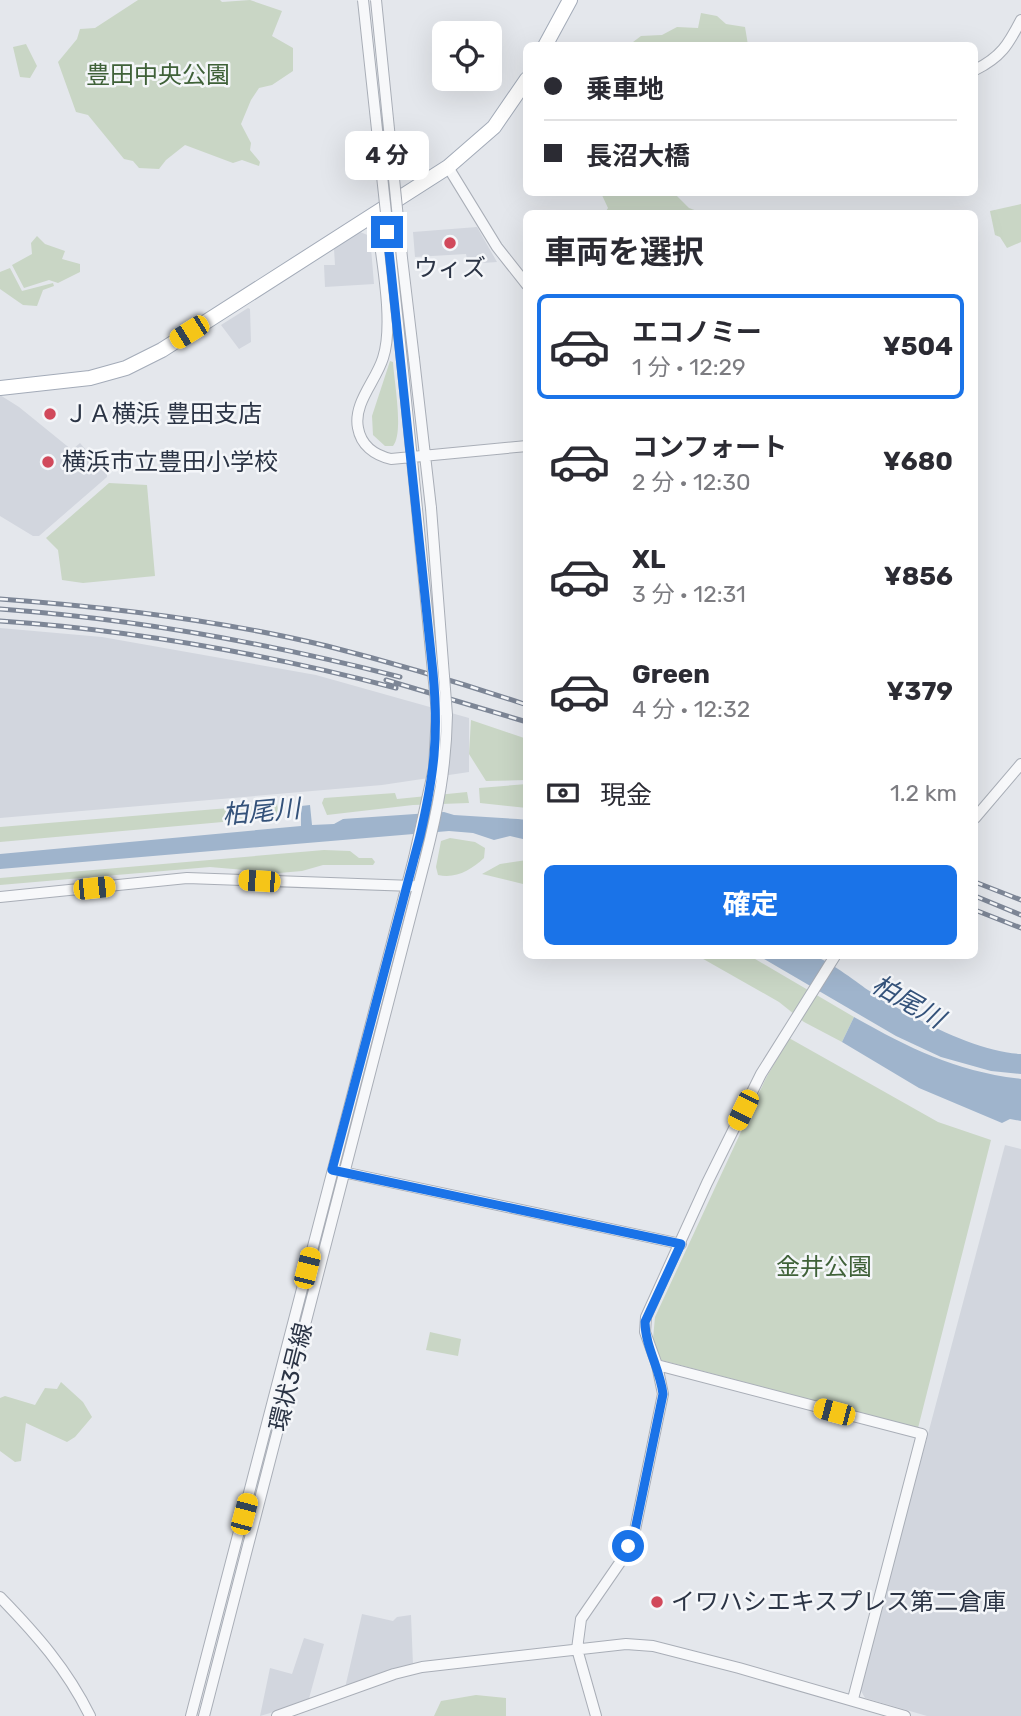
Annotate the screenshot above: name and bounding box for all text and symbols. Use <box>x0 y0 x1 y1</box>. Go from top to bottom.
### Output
map controls <box>432 21 502 91</box>
button: locate <box>432 21 502 91</box>
park label: 豊田中央公園 <box>86 61 230 89</box>
text: 乗車地 <box>586 74 664 105</box>
callout: 4 分 <box>345 131 429 180</box>
text: 4 分 <box>365 141 409 169</box>
text: 長沼大橋 <box>586 141 690 172</box>
route end <box>371 216 403 248</box>
text: 車両を選択 <box>544 233 704 271</box>
marker: ウィズ <box>442 235 458 251</box>
place label: ウィズ <box>414 254 486 282</box>
car <box>166 312 213 352</box>
icon: car <box>548 315 611 378</box>
text: エコノミー <box>632 317 762 348</box>
text: ¥504 <box>883 331 953 362</box>
text: 1 分 · 12:29 <box>632 353 746 381</box>
place label: ＪＡ横浜 豊田支店 <box>64 400 262 428</box>
marker: ＪＡ横浜 豊田支店 <box>42 406 58 422</box>
icon: car <box>548 430 611 493</box>
text: コンフォート <box>632 432 787 463</box>
text: ¥680 <box>883 446 953 477</box>
place label: 横浜市立豊田小学校 <box>62 448 278 476</box>
marker: 横浜市立豊田小学校 <box>40 454 56 470</box>
text: 2 分 · 12:30 <box>632 468 751 496</box>
text: XL <box>632 544 665 575</box>
icon: car <box>548 545 611 608</box>
text: ¥856 <box>884 561 953 592</box>
text: 3 分 · 12:31 <box>632 580 746 608</box>
text: Green <box>632 659 710 690</box>
icon: car <box>548 660 611 723</box>
text: ¥379 <box>886 676 953 707</box>
text: 4 分 · 12:32 <box>632 695 750 723</box>
icon: cash <box>544 774 582 812</box>
text: 1.2 km <box>890 779 957 807</box>
text: 現金 <box>600 780 652 811</box>
water label: 柏尾川 <box>221 793 304 831</box>
button: 確定 <box>544 865 957 945</box>
car <box>238 869 281 893</box>
car <box>73 875 116 901</box>
water label: 柏尾川 <box>866 969 952 1036</box>
car <box>725 1087 762 1133</box>
car <box>292 1245 323 1291</box>
park label: 金井公園 <box>776 1253 872 1281</box>
street label: 環状3号線 <box>264 1320 318 1434</box>
car <box>811 1396 858 1428</box>
car <box>229 1491 260 1537</box>
route start <box>612 1530 644 1562</box>
place label: イワハシエキスプレス第二倉庫 <box>671 1588 1006 1616</box>
marker: イワハシエキスプレス第二倉庫 <box>649 1594 665 1610</box>

